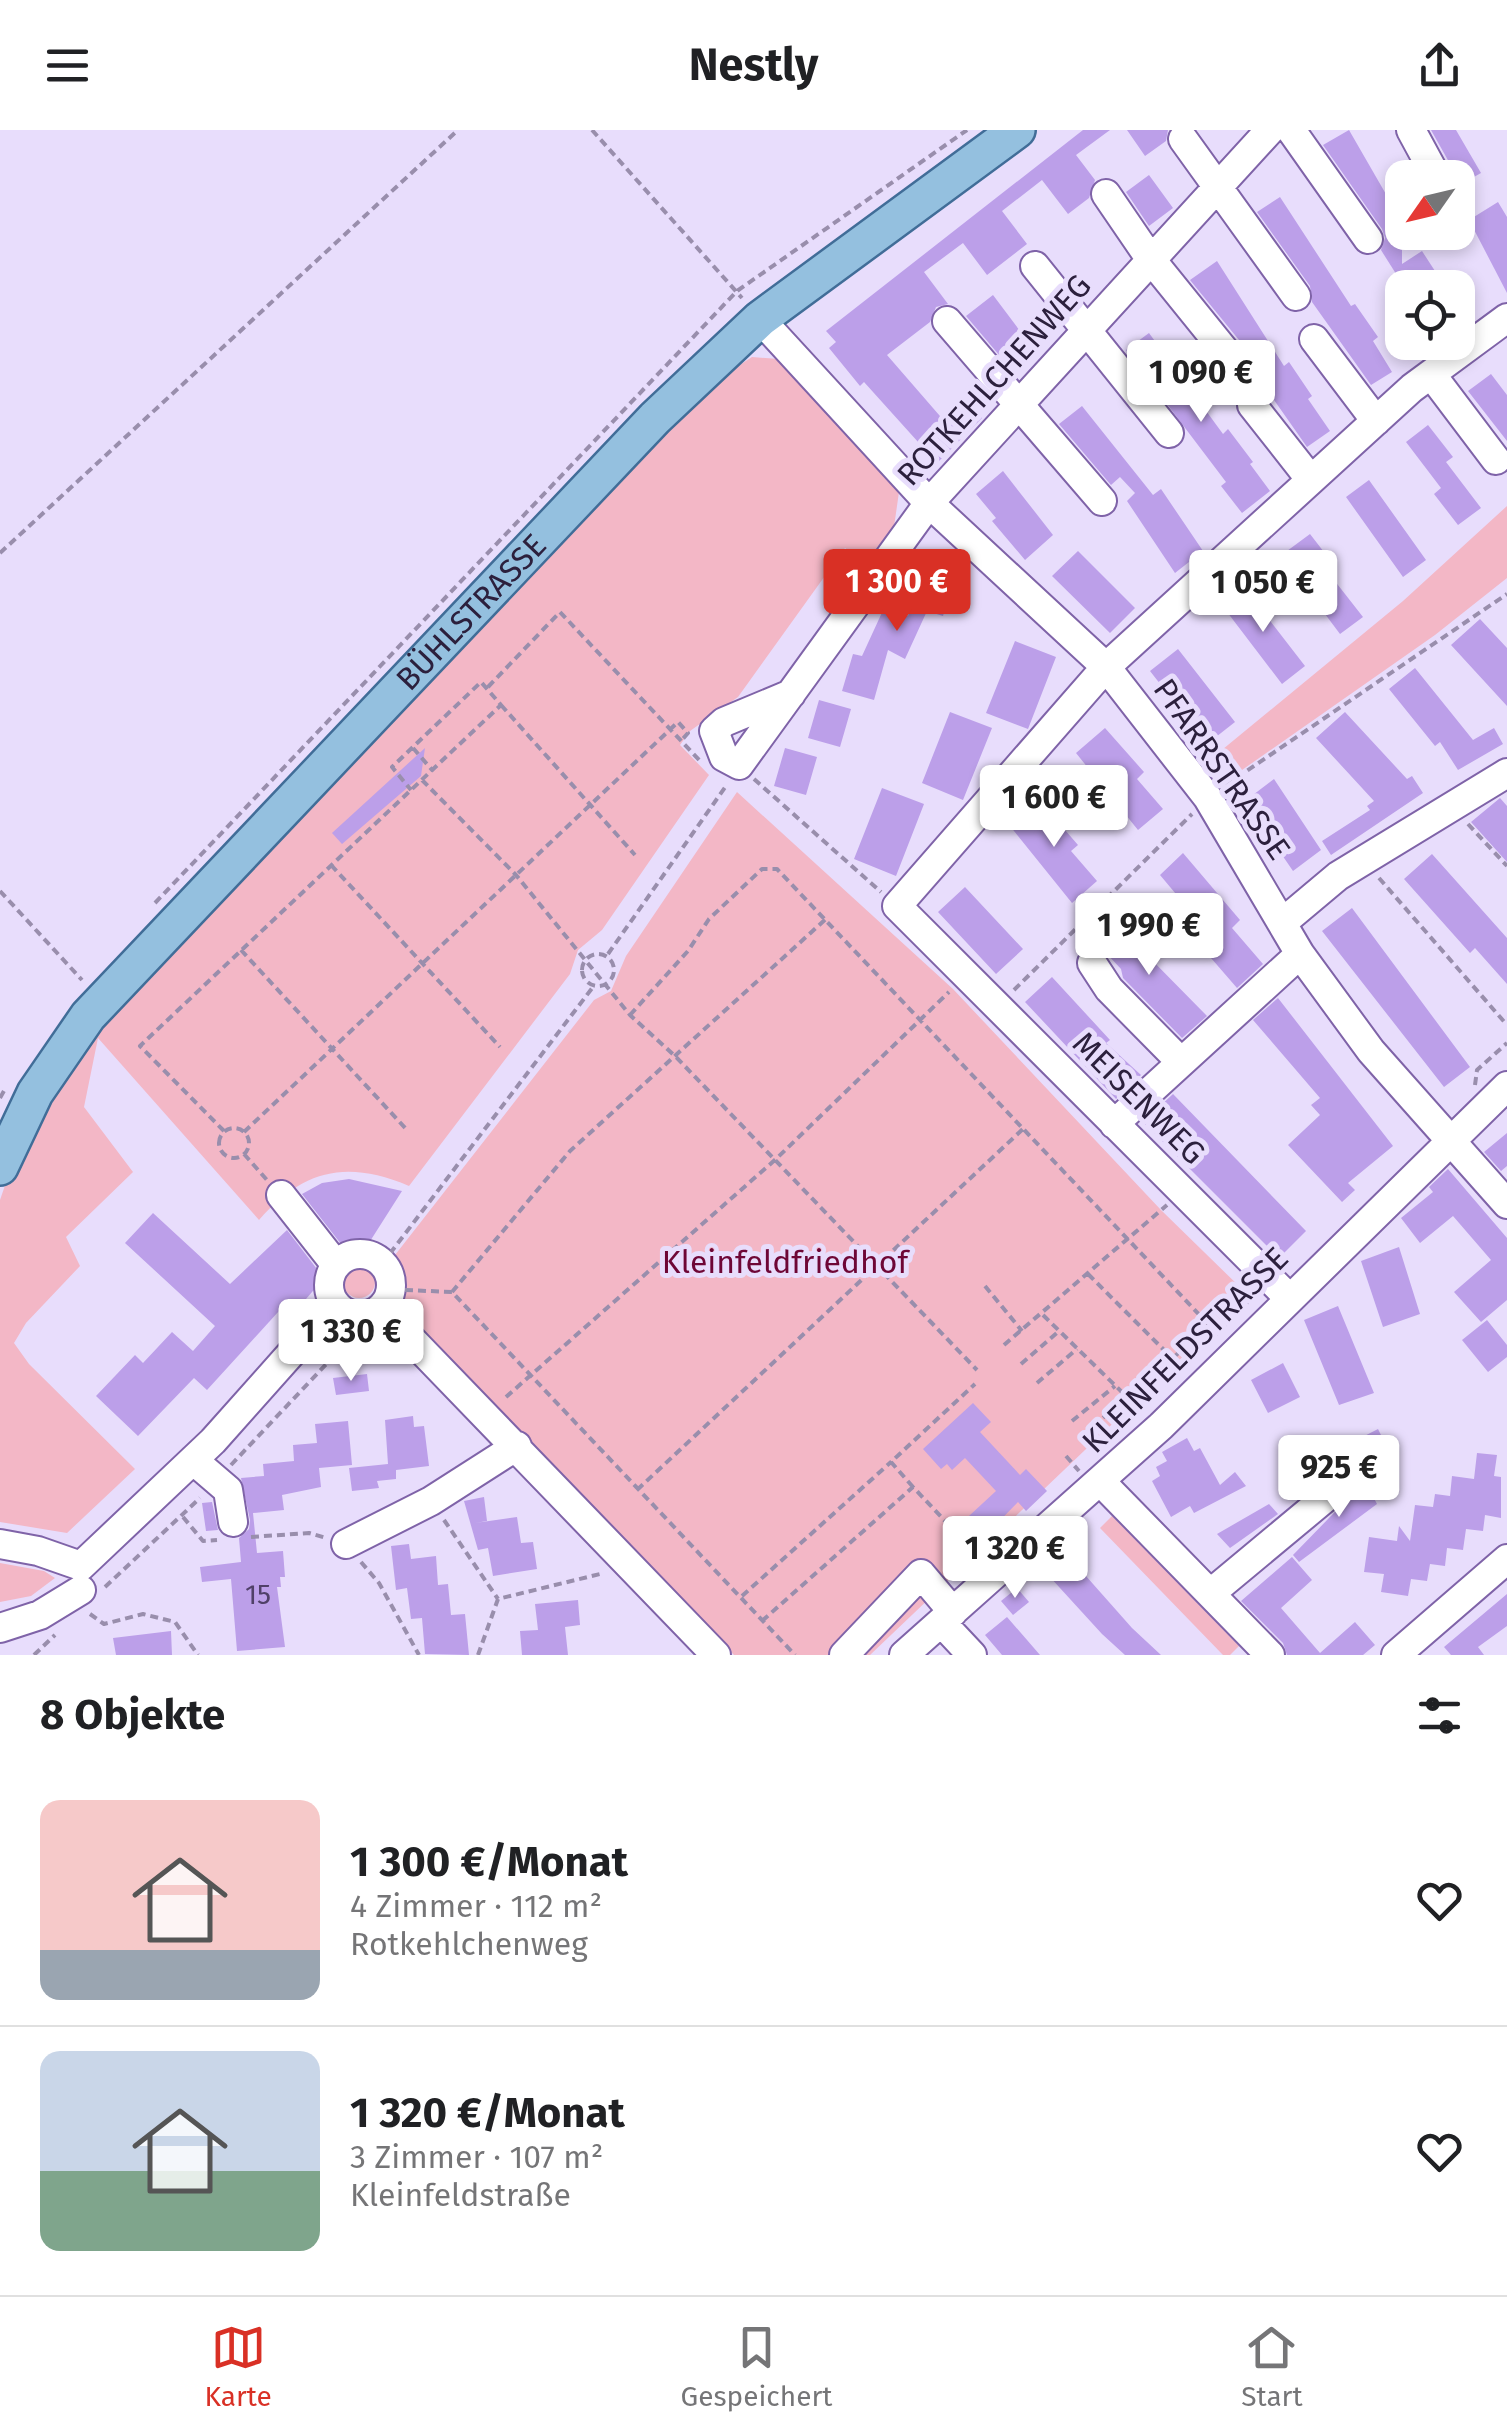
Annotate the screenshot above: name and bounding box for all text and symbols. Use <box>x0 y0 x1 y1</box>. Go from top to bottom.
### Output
icon: menu <box>40 38 95 93</box>
text: Nestly <box>689 38 818 92</box>
icon: share <box>1412 38 1467 93</box>
north arrow <box>1385 160 1475 250</box>
map controls <box>1385 160 1475 360</box>
street label: ROTKEHLCHENWEG <box>889 267 1099 493</box>
button: locate <box>1385 270 1475 360</box>
pin: 1 090 € <box>1109 340 1293 425</box>
text: 1 090 € <box>1149 353 1253 391</box>
street label: BÜHLSTRASSE <box>388 526 554 698</box>
pin: 1 300 € <box>805 549 989 634</box>
pin: 1 050 € <box>1171 550 1355 635</box>
text: 1 300 € <box>845 562 949 600</box>
text: 1 050 € <box>1211 563 1315 601</box>
street label: PFARRSTRASSE <box>1146 671 1298 867</box>
pin: 1 600 € <box>962 765 1146 850</box>
text: 1 600 € <box>1002 778 1106 816</box>
pin: 1 990 € <box>1057 893 1241 978</box>
text: 1 990 € <box>1097 906 1201 944</box>
street label: MEISENWEG <box>1065 1024 1213 1172</box>
street label: KLEINFELDSTRASSE <box>1074 1239 1296 1461</box>
park label: Kleinfeldfriedhof <box>662 1243 910 1281</box>
pin: 1 330 € <box>259 1299 443 1384</box>
text: 1 330 € <box>301 1312 401 1350</box>
pin: 925 € <box>1269 1435 1409 1520</box>
text: 925 € <box>1300 1448 1378 1486</box>
pin: 1 320 € <box>923 1516 1107 1601</box>
text: 1 320 € <box>965 1529 1065 1567</box>
house number: 15 <box>245 1578 271 1611</box>
icon: filters <box>1412 1688 1467 1743</box>
text: 8 Objekte <box>40 1690 225 1740</box>
text: 1 300 €/Monat <box>350 1837 628 1887</box>
icon: home <box>120 1840 240 1960</box>
icon: heart <box>1412 1873 1467 1928</box>
text: 4 Zimmer · 112 m² <box>350 1887 602 1925</box>
text: Rotkehlchenweg <box>350 1925 588 1963</box>
text: 1 320 €/Monat <box>350 2088 625 2138</box>
icon: home <box>120 2091 240 2211</box>
icon: heart <box>1412 2124 1467 2179</box>
text: 3 Zimmer · 107 m² <box>350 2138 603 2176</box>
text: Kleinfeldstraße <box>350 2176 571 2214</box>
tab: Karte <box>204 2320 272 2413</box>
tab: Gespeichert <box>681 2320 832 2413</box>
tab: Start <box>1241 2320 1303 2413</box>

